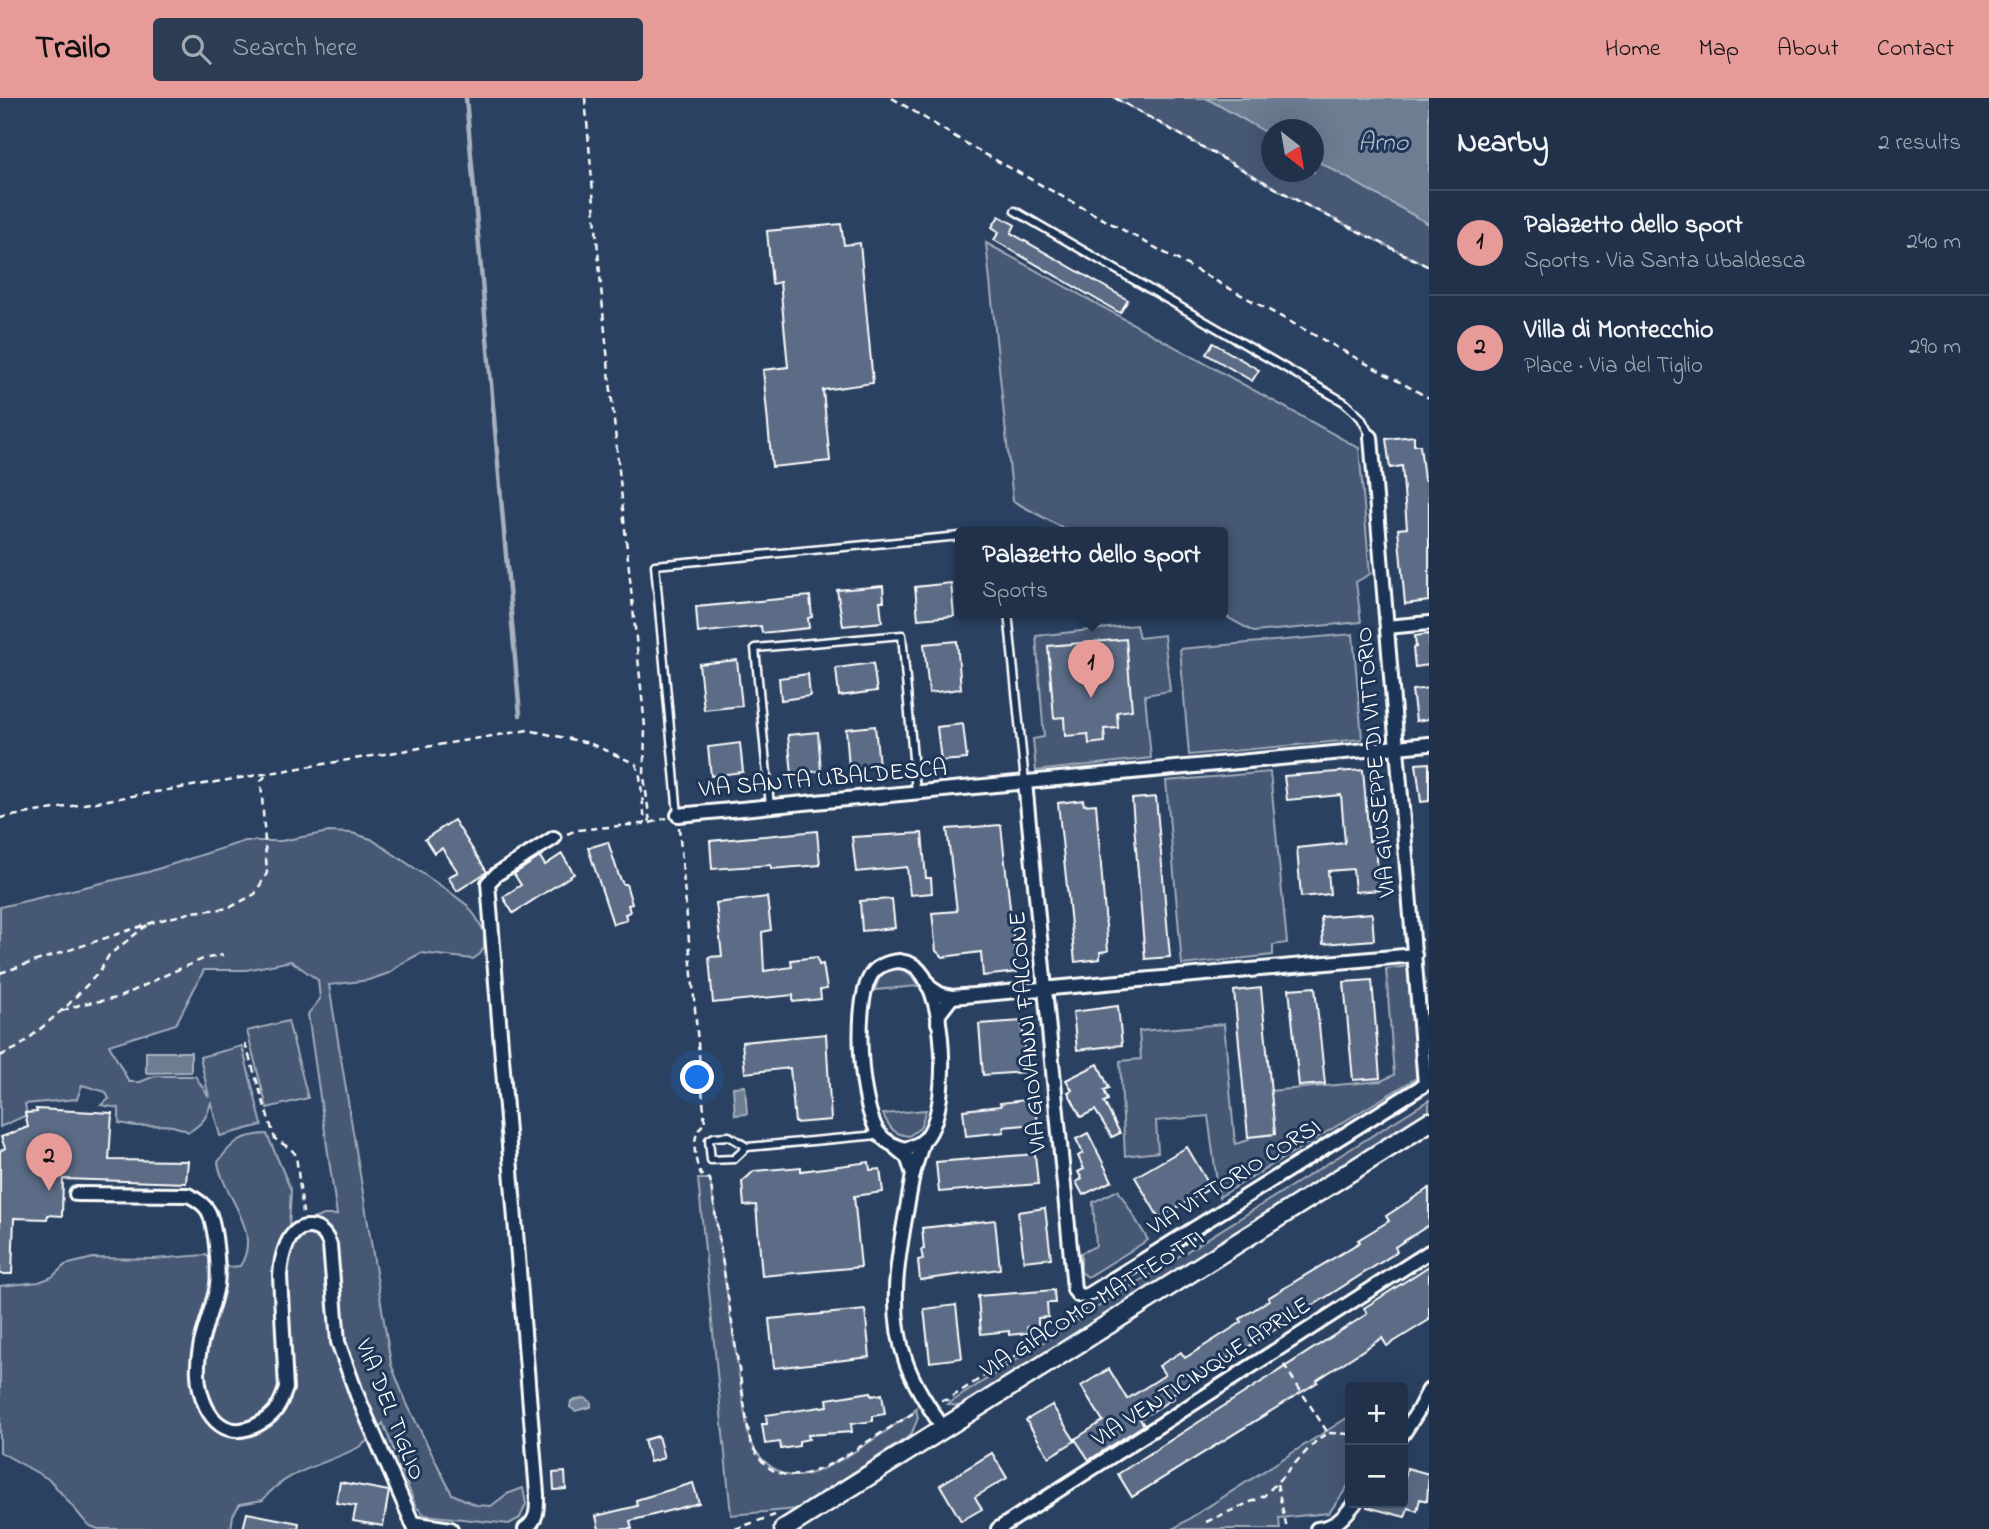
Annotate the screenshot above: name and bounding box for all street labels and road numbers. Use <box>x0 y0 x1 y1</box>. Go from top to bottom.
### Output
street label: VIA GIUSEPPE DI VITTORIO <box>1348 625 1406 900</box>
street label: VIA SANTA UBALDESCA <box>696 752 949 808</box>
street label: VIA GIOVANNI FALCONE <box>1001 910 1057 1155</box>
street label: VIA VITTORIO CORSI <box>1141 1111 1328 1246</box>
street label: VIA GIACOMO MATTEOTTI <box>973 1222 1212 1389</box>
street label: VIA VENTICINQUE APRILE <box>1085 1289 1318 1458</box>
street label: VIA DEL TIGLIO <box>344 1333 433 1486</box>

